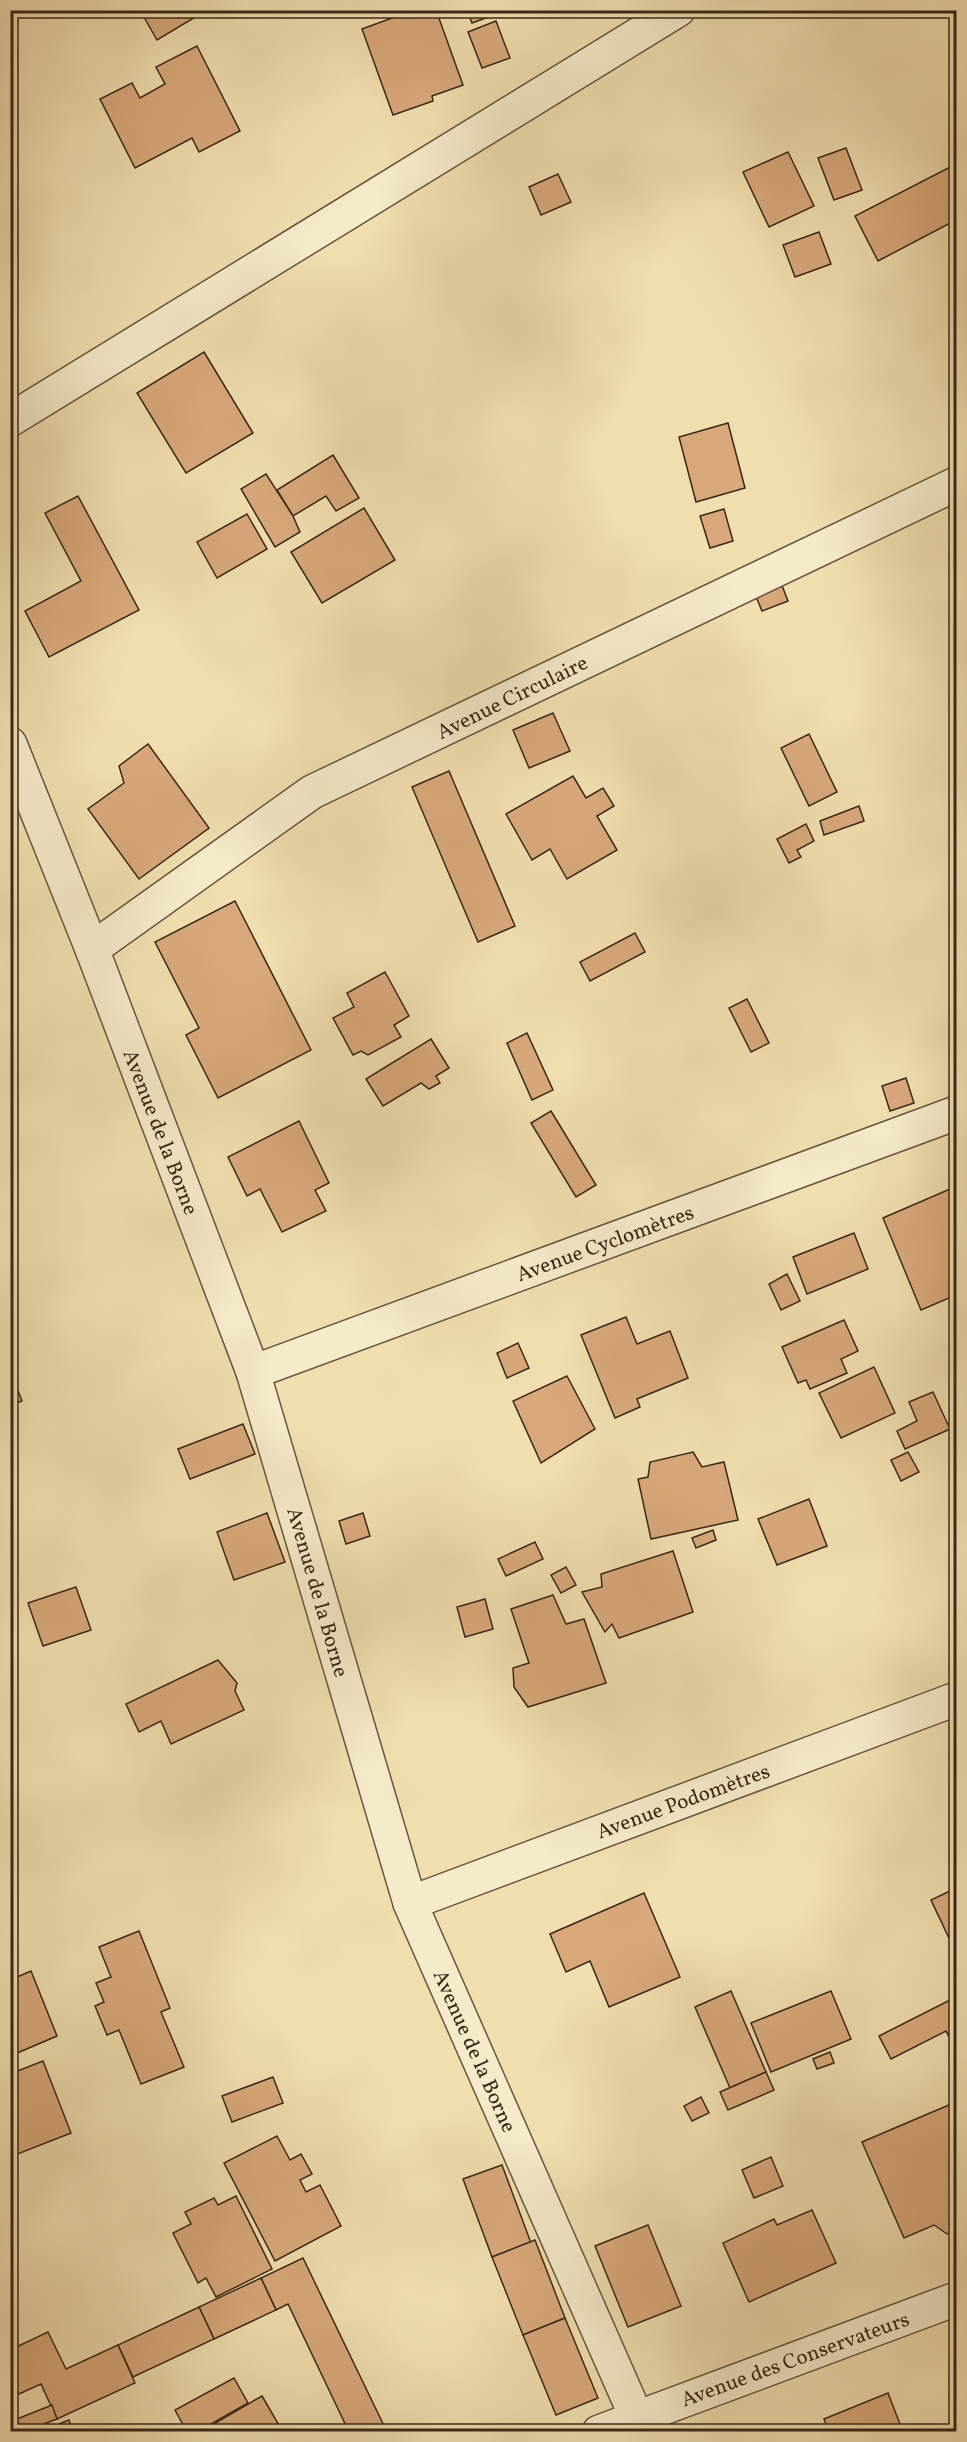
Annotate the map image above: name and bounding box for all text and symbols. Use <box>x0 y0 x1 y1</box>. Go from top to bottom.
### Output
street label: Avenue Circulaire <box>432 649 593 747</box>
street label: Avenue de la Borne <box>115 1045 205 1220</box>
street label: Avenue Cyclomètres <box>513 1199 698 1290</box>
street label: Avenue de la Borne <box>278 1504 355 1681</box>
street label: Avenue Podomètres <box>593 1758 774 1847</box>
street label: Avenue de la Borne <box>425 1966 523 2138</box>
street label: Avenue des Conservateurs <box>677 2306 914 2415</box>

